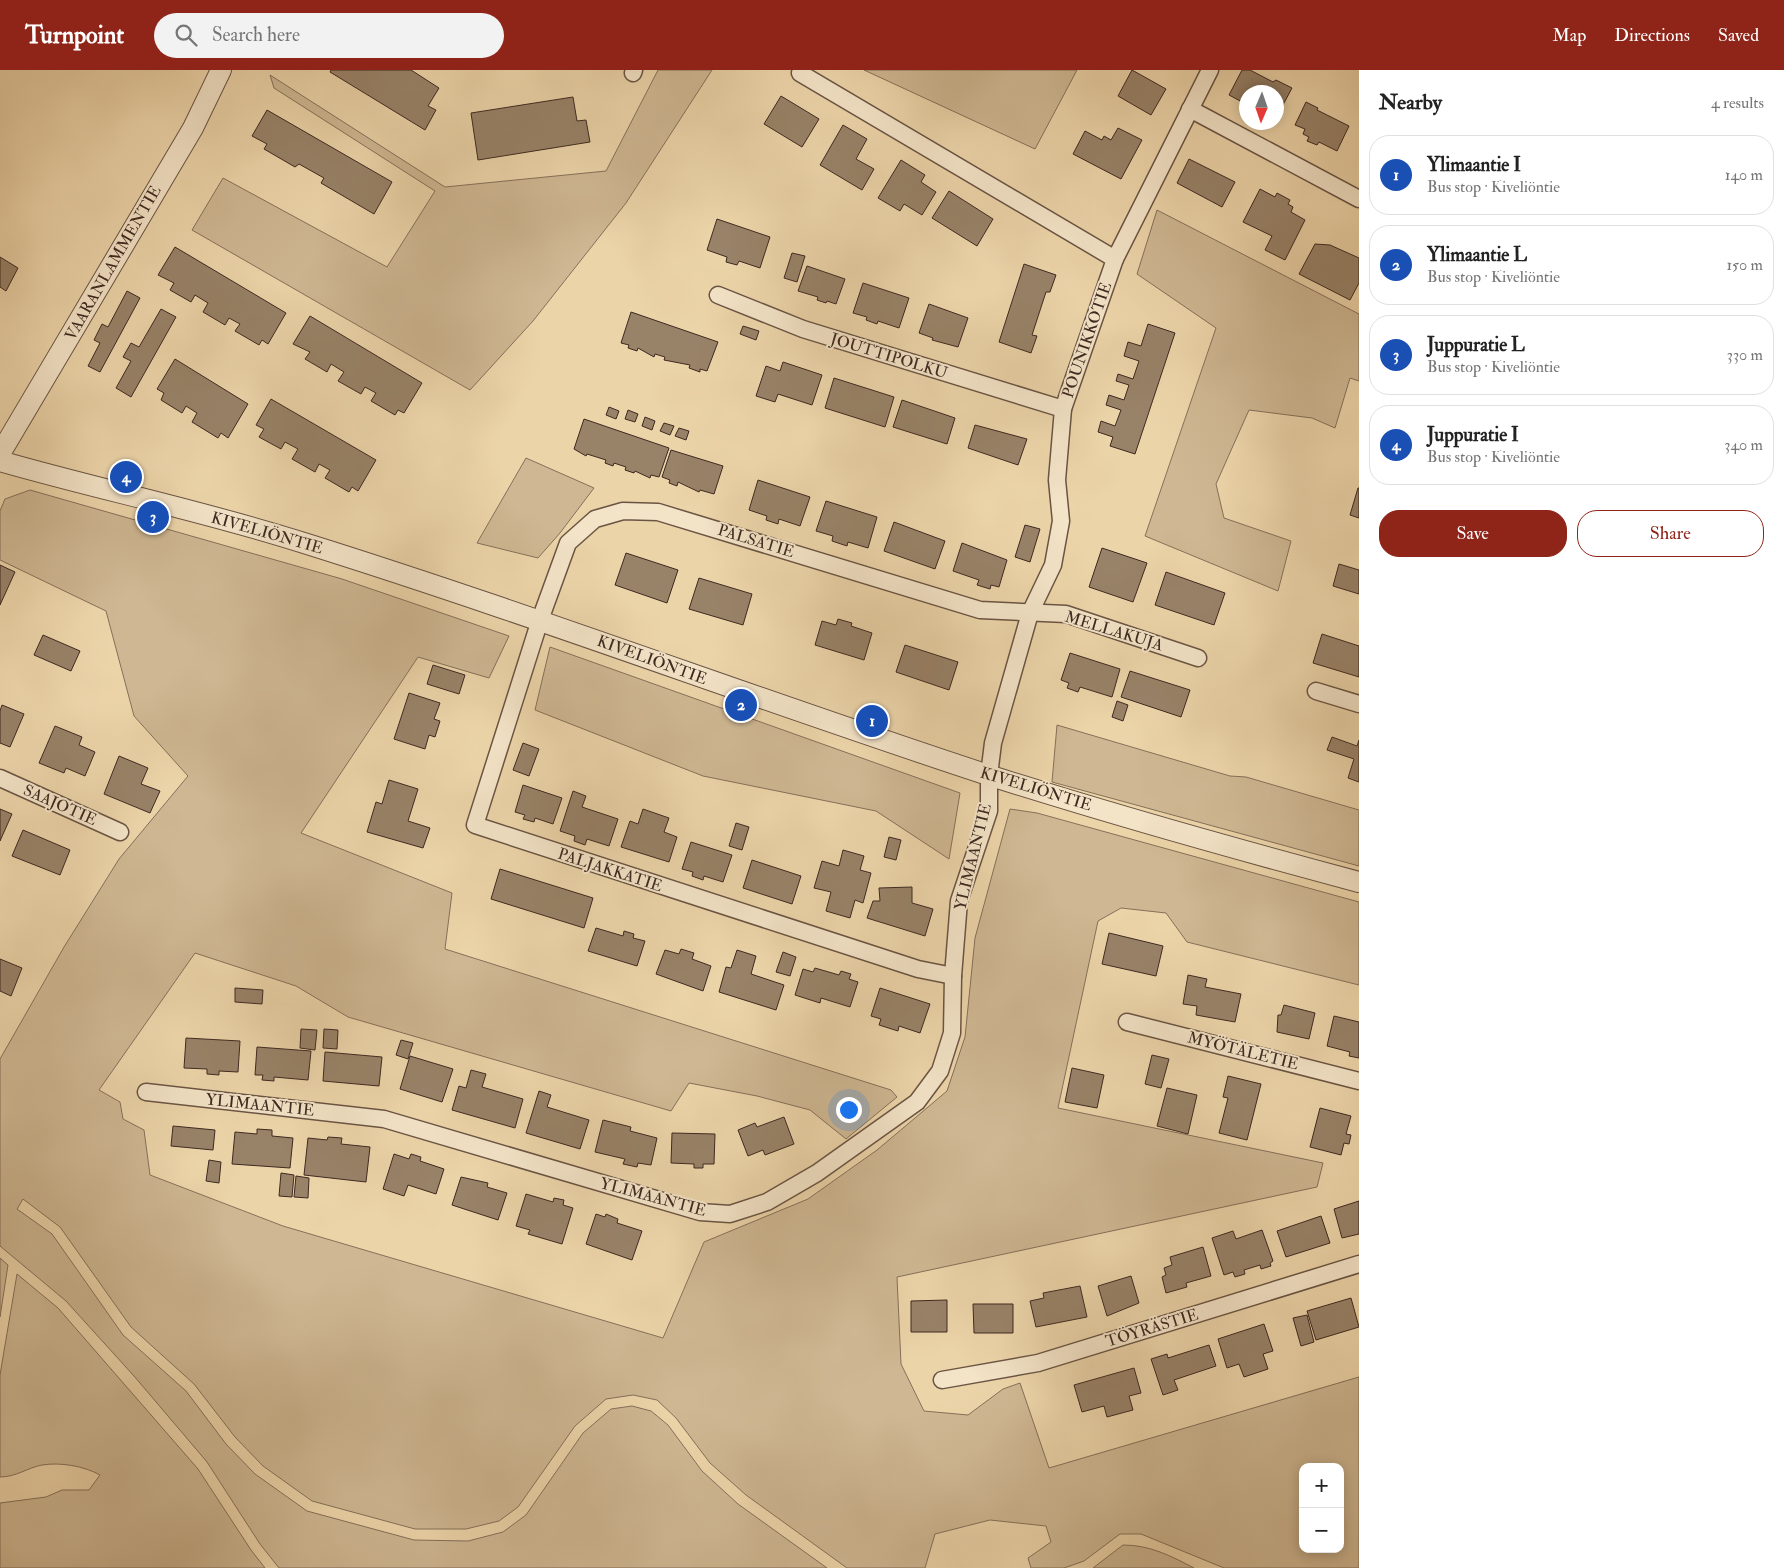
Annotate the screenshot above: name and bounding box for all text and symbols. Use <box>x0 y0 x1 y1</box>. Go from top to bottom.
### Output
search box <box>154 13 504 58</box>
text: Turnpoint <box>25 20 124 51</box>
icon: search <box>172 21 200 49</box>
text: Search here <box>212 23 300 47</box>
text: Map <box>1553 24 1586 47</box>
text: Directions <box>1614 24 1690 47</box>
text: Saved <box>1718 24 1759 47</box>
north arrow <box>1239 85 1284 130</box>
text: Nearby <box>1379 89 1442 116</box>
text: 4 results <box>1711 93 1764 113</box>
text: Ylimaantie I <box>1427 153 1521 177</box>
text: 1 <box>1393 165 1399 185</box>
text: 140 m <box>1725 165 1763 185</box>
text: Bus stop · Kiveliöntie <box>1427 177 1560 197</box>
street label: VAARANLAMMENTIE <box>60 182 166 344</box>
text: Ylimaantie L <box>1427 243 1527 267</box>
text: 2 <box>1392 255 1400 275</box>
text: 150 m <box>1726 255 1763 275</box>
text: Bus stop · Kiveliöntie <box>1427 267 1560 287</box>
street label: POUNIKKOTIE <box>1058 279 1116 401</box>
street label: JOUTTIPOLKU <box>827 328 950 384</box>
text: Juppuratie L <box>1427 333 1525 357</box>
text: 3 <box>1393 345 1399 365</box>
text: 330 m <box>1727 345 1763 365</box>
text: Bus stop · Kiveliöntie <box>1427 357 1560 377</box>
text: Juppuratie I <box>1427 423 1519 447</box>
text: 4 <box>1392 435 1400 455</box>
text: 340 m <box>1724 435 1763 455</box>
text: Bus stop · Kiveliöntie <box>1427 447 1560 467</box>
pin: 4 <box>110 458 142 496</box>
pin: 3 <box>137 498 169 536</box>
street label: KIVELIÖNTIE <box>209 507 325 559</box>
button: Save <box>1379 510 1567 557</box>
button: Share <box>1577 510 1764 557</box>
street label: PALSATIE <box>715 520 797 562</box>
street label: MELLAKUJA <box>1062 607 1166 656</box>
street label: KIVELIÖNTIE <box>594 631 710 689</box>
pin: 2 <box>725 686 757 724</box>
pin: 1 <box>856 702 888 740</box>
street label: KIVELIÖNTIE <box>978 763 1094 815</box>
street label: SAAJOTIE <box>20 780 100 831</box>
street label: YLIMAANTIE <box>950 802 996 912</box>
street label: PALJAKKATIE <box>555 844 665 897</box>
street label: MYÖTÄLETIE <box>1185 1028 1301 1074</box>
street label: YLIMAANTIE <box>205 1089 315 1121</box>
your location <box>836 1097 862 1123</box>
street label: YLIMAANTIE <box>598 1173 708 1221</box>
street label: TÖYRÄSTIE <box>1103 1304 1201 1352</box>
map controls <box>1299 1463 1344 1553</box>
button: + <box>1299 1463 1344 1508</box>
button: − <box>1299 1508 1344 1553</box>

